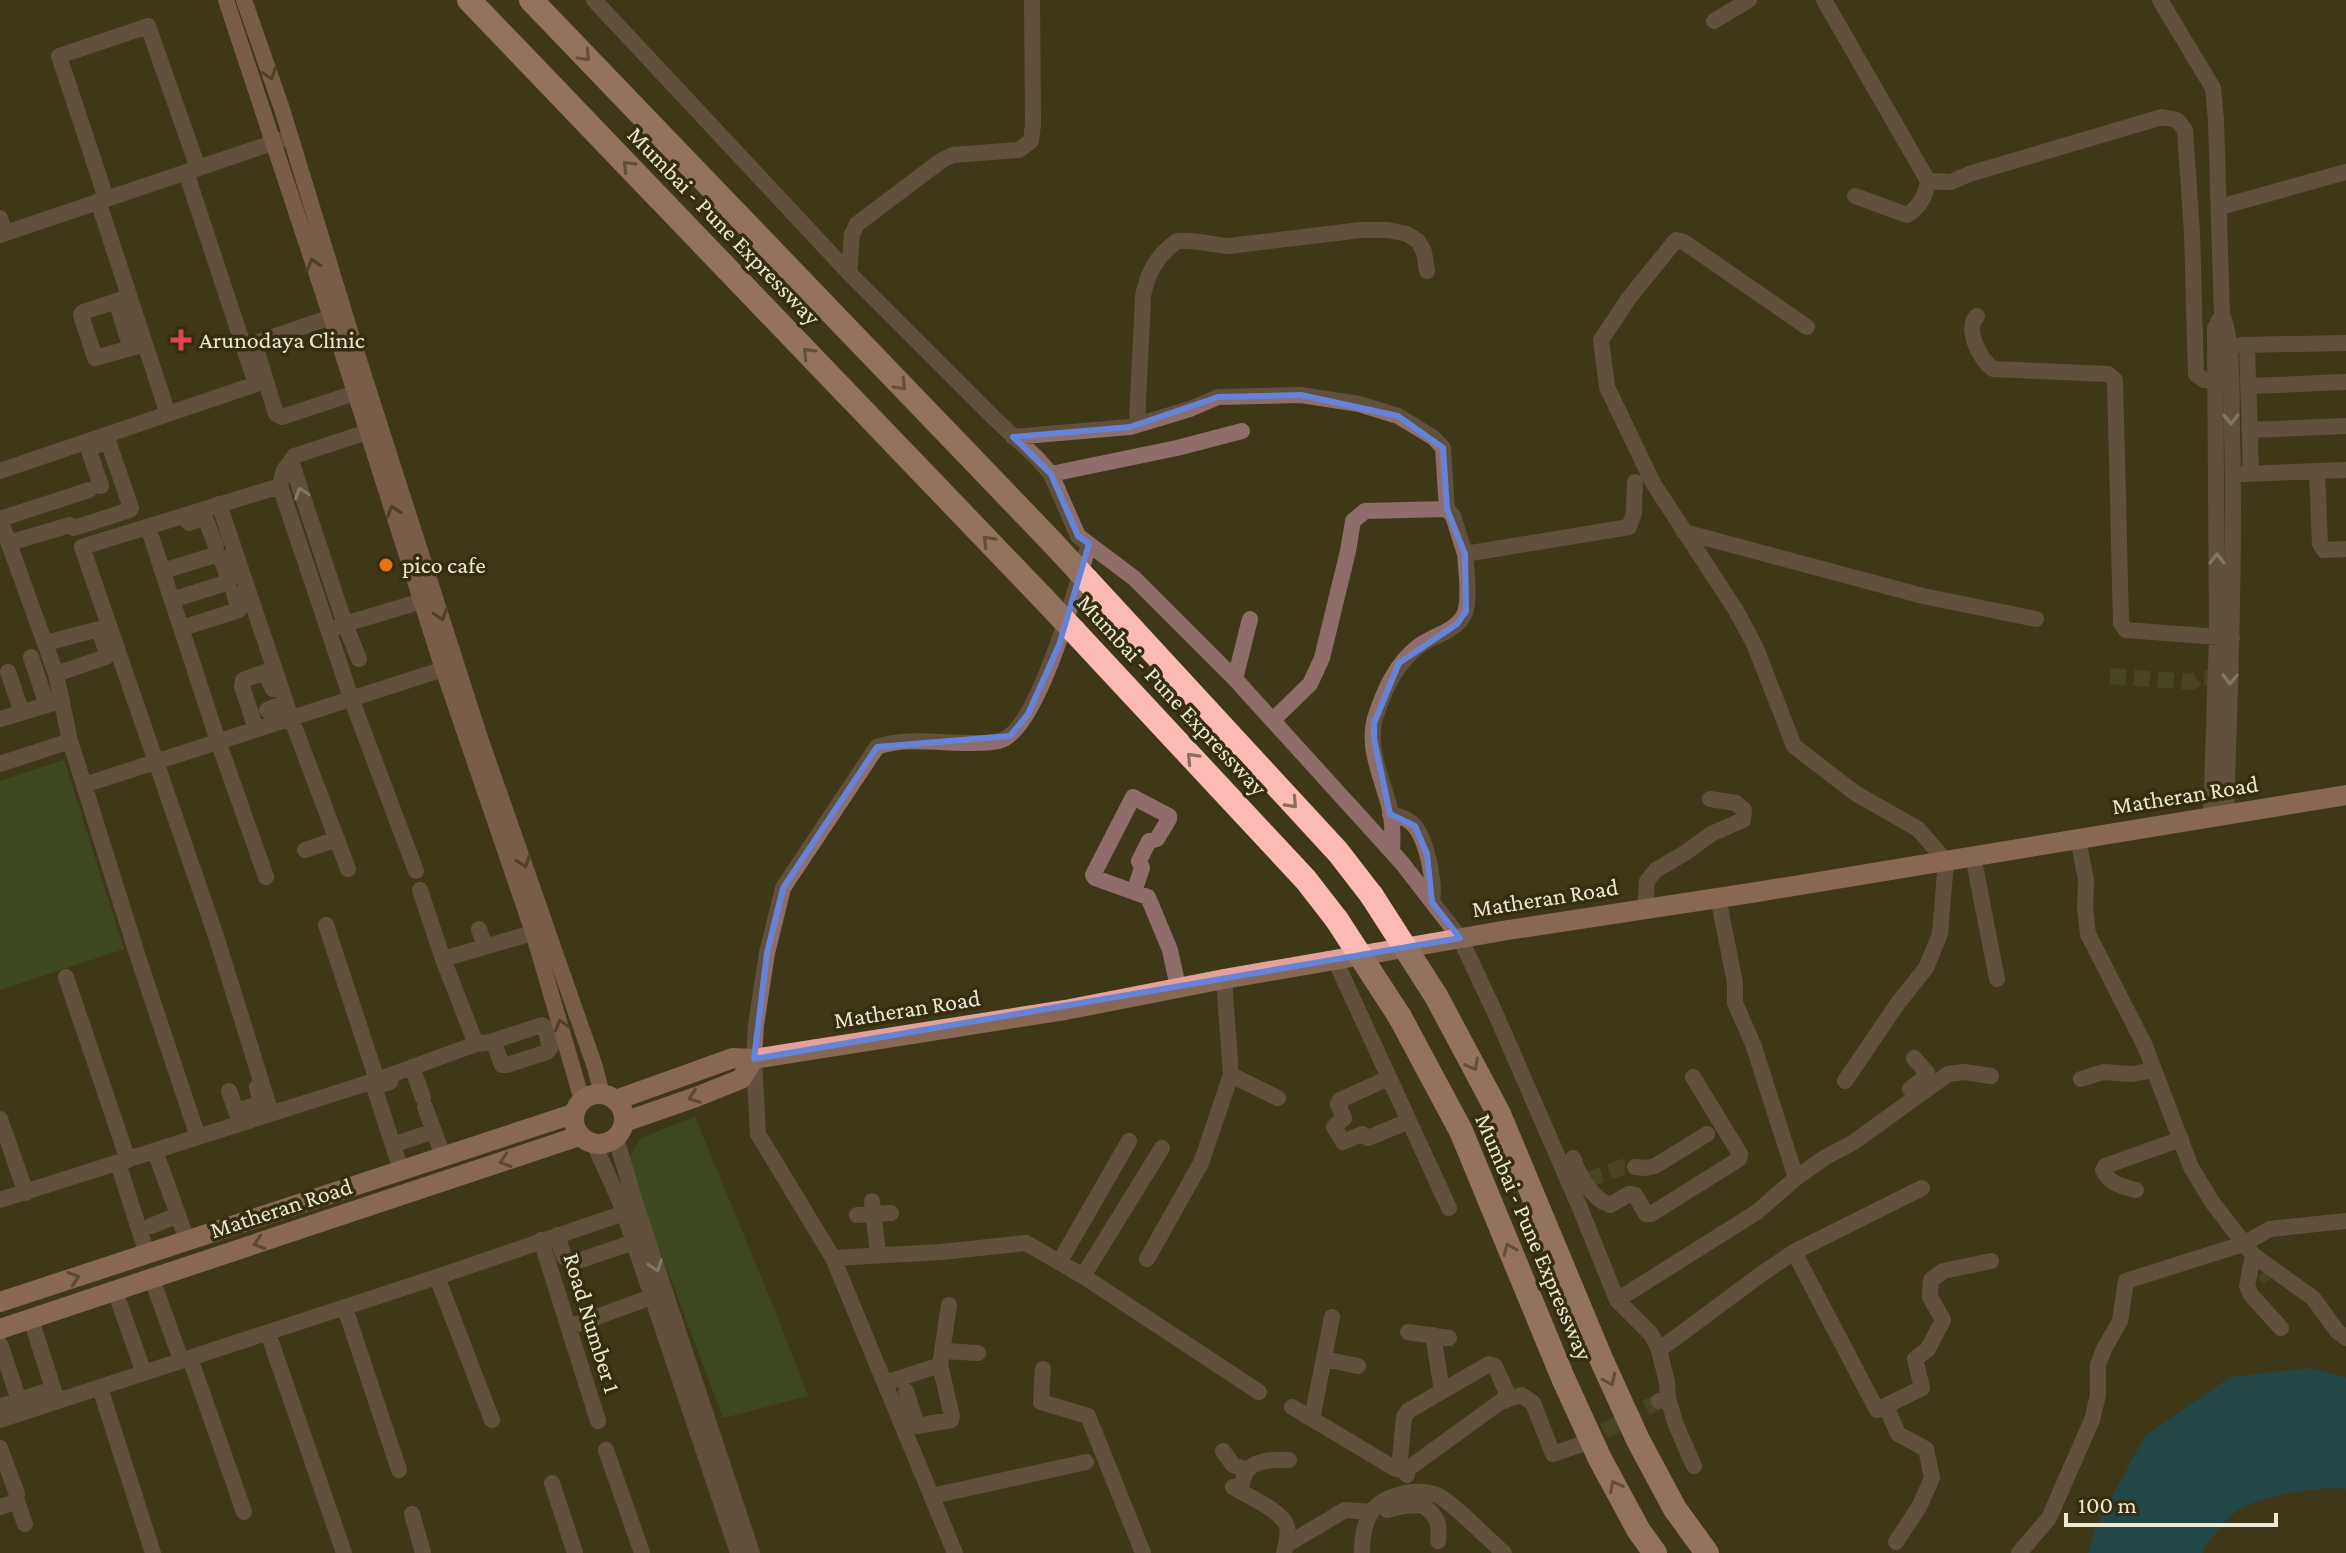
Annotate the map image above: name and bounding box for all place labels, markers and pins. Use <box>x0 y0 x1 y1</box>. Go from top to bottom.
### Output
place label: Arunodaya Clinic <box>199 326 365 353</box>
marker: Arunodaya Clinic <box>170 329 192 351</box>
place label: pico cafe <box>402 551 486 578</box>
marker: pico cafe <box>377 556 395 574</box>

